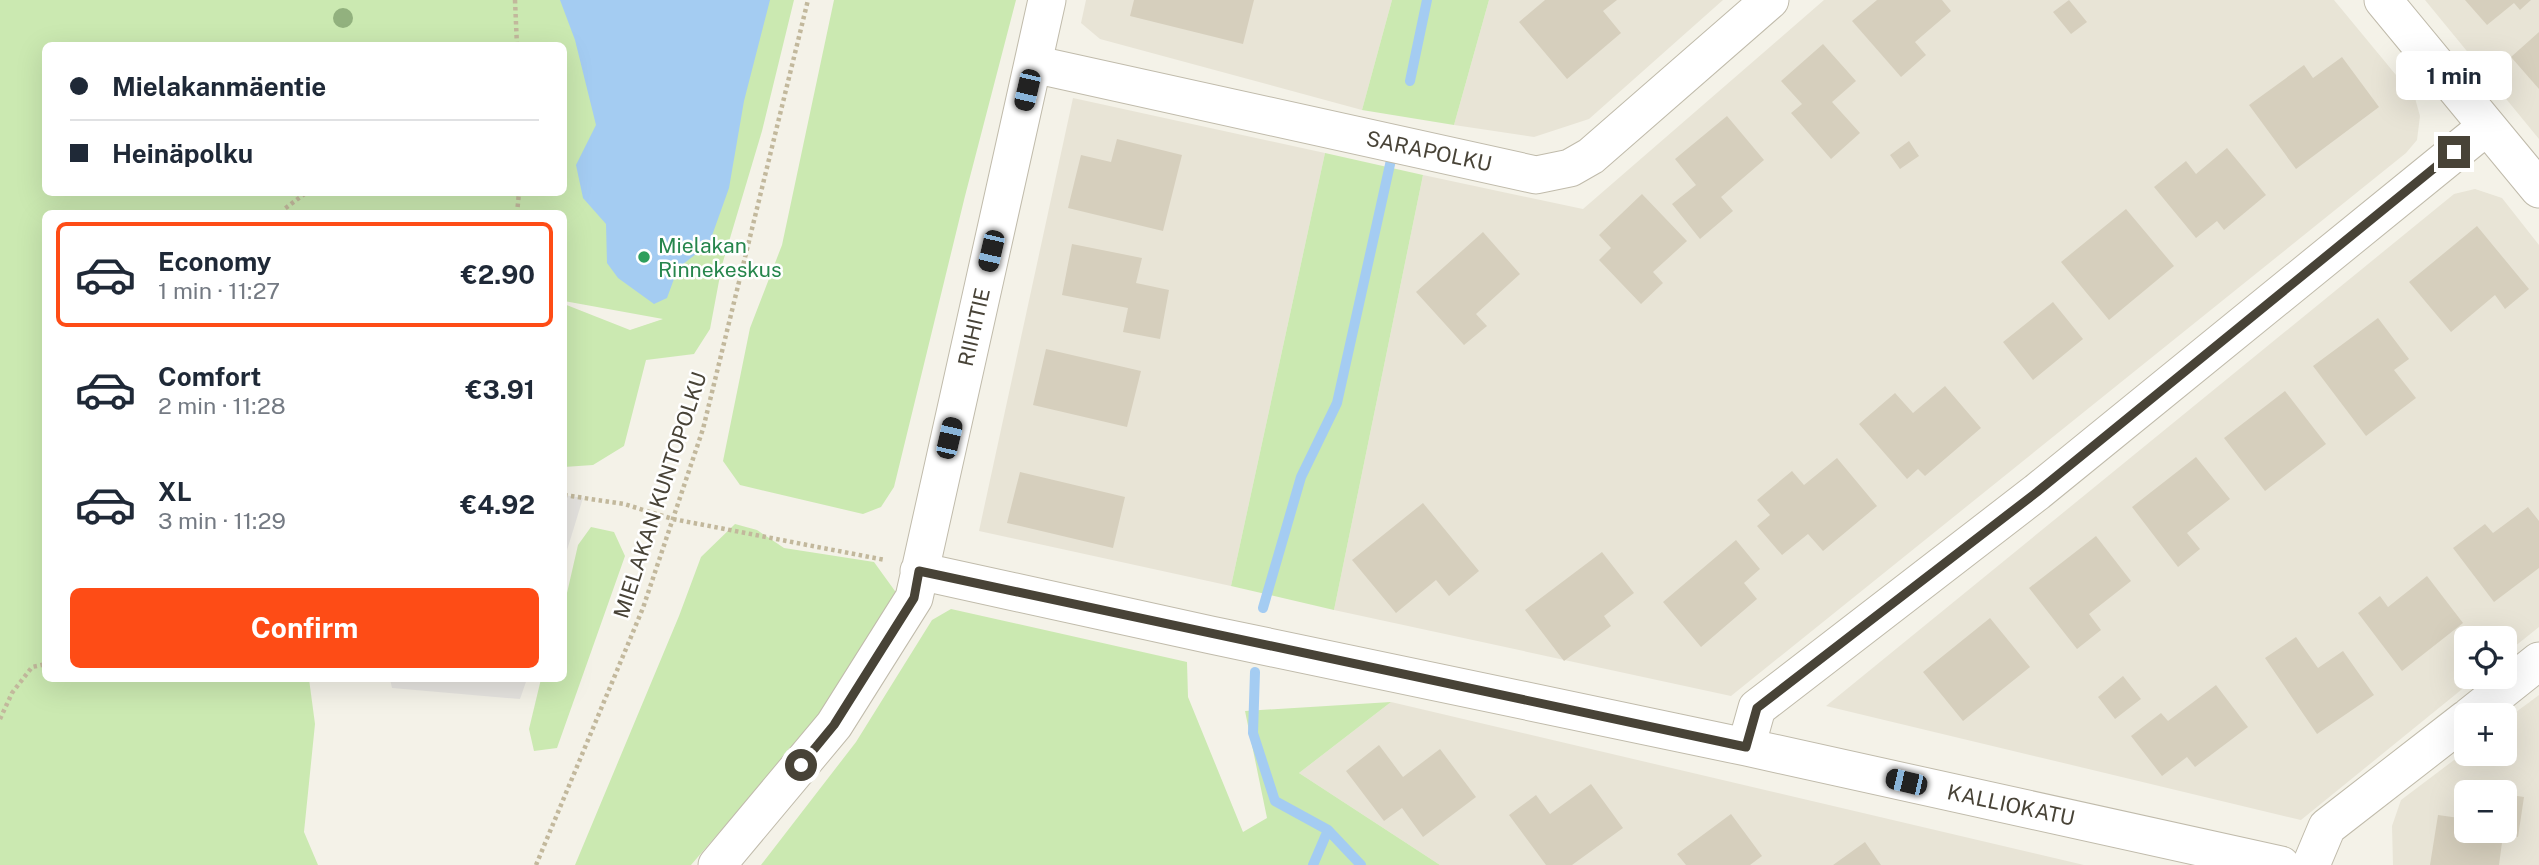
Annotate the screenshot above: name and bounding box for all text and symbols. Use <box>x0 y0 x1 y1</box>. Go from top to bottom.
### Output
callout: 1 min <box>2396 51 2512 100</box>
text: 1 min <box>2426 62 2482 89</box>
car <box>1013 67 1042 113</box>
text: Mielakanmäentie <box>112 71 326 102</box>
street label: SARAPOLKU <box>1364 126 1494 176</box>
route end <box>2438 136 2470 168</box>
text: Heinäpolku <box>112 138 253 169</box>
car <box>977 228 1006 274</box>
place label: Mielakan Rinnekeskus <box>658 233 782 282</box>
icon: car <box>74 243 137 306</box>
text: Economy <box>158 246 271 277</box>
marker: Mielakan Rinnekeskus <box>636 249 652 265</box>
text: €2.90 <box>461 259 535 290</box>
text: 1 min · 11:27 <box>158 277 280 304</box>
street label: RIIHITIE <box>953 285 995 369</box>
icon: car <box>74 358 137 421</box>
text: Comfort <box>158 361 261 392</box>
street label: MIELAKAN KUNTOPOLKU <box>608 369 712 621</box>
text: €3.91 <box>466 374 535 405</box>
text: 2 min · 11:28 <box>158 392 286 419</box>
car <box>935 415 964 461</box>
icon: car <box>74 473 137 536</box>
text: XL <box>158 476 192 507</box>
text: €4.92 <box>460 489 535 520</box>
text: 3 min · 11:29 <box>158 507 286 534</box>
button: Confirm <box>70 588 539 668</box>
map controls <box>2454 626 2517 843</box>
button: locate <box>2454 626 2517 689</box>
button: + <box>2454 703 2517 766</box>
route start <box>785 749 817 781</box>
car <box>1884 767 1929 797</box>
street label: KALLIOKATU <box>1945 779 2077 831</box>
button: − <box>2454 780 2517 843</box>

